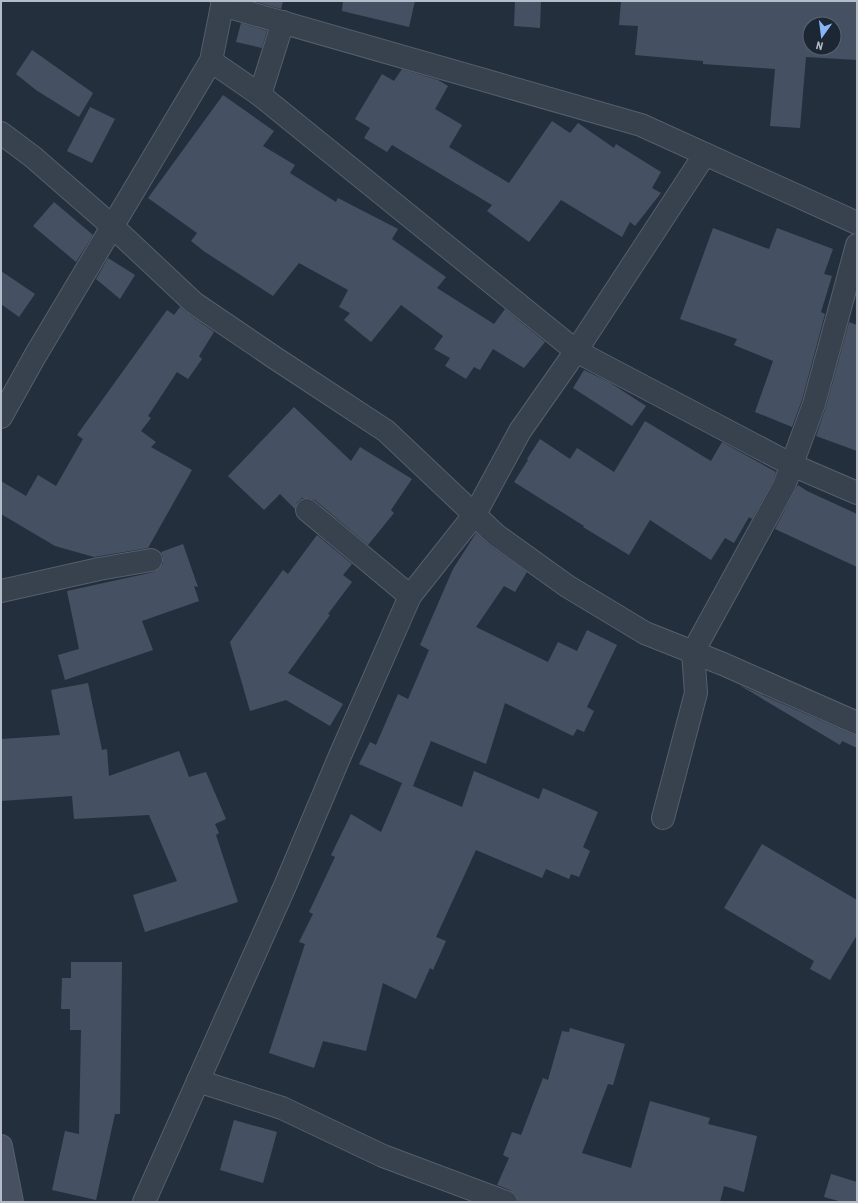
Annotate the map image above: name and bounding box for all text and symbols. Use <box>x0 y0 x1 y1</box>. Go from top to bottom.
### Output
north arrow <box>802 16 842 56</box>
text: N <box>815 38 825 52</box>

